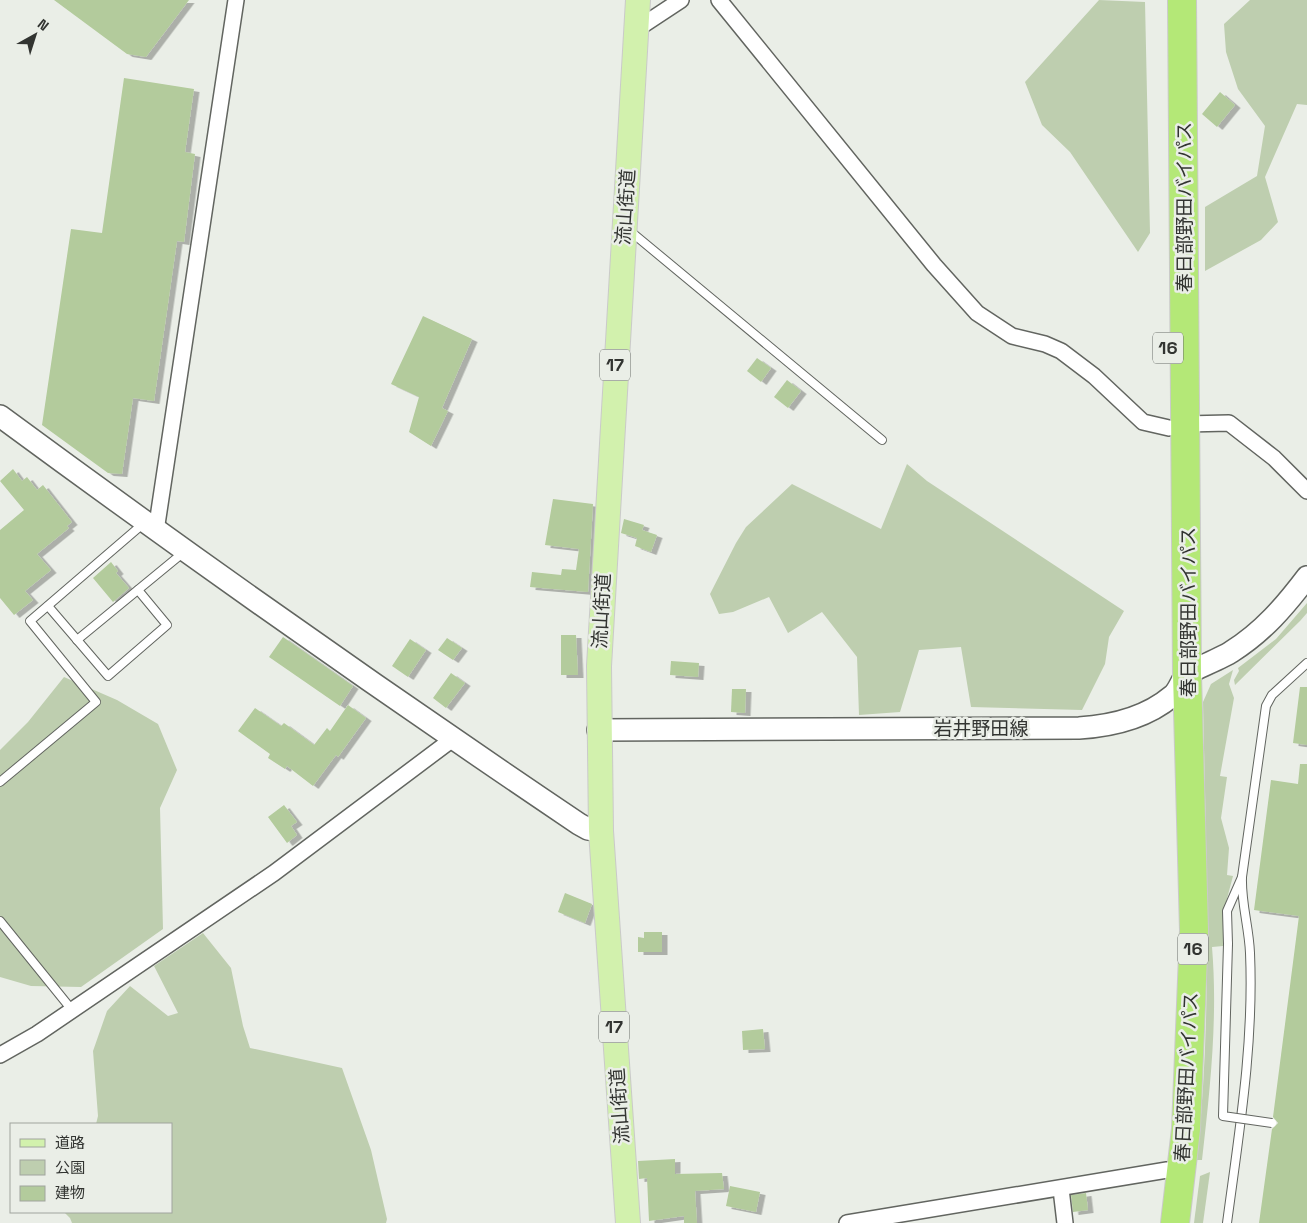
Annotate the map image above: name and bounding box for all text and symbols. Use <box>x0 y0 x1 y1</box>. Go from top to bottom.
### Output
north arrow <box>10 10 60 60</box>
text: N <box>34 15 52 35</box>
street label: 春日部野田バイパス <box>1172 122 1197 292</box>
street label: 流山街道 <box>610 168 641 246</box>
road number: 16 <box>1153 332 1183 363</box>
road number: 17 <box>600 350 630 380</box>
street label: 春日部野田バイパス <box>1176 527 1201 697</box>
street label: 流山街道 <box>587 572 616 650</box>
street label: 岩井野田線 <box>933 716 1029 741</box>
road number: 16 <box>1178 934 1208 964</box>
street label: 春日部野田バイパス <box>1170 991 1203 1163</box>
road number: 17 <box>599 1012 629 1042</box>
street label: 流山街道 <box>604 1067 635 1145</box>
legend <box>10 1123 172 1213</box>
text: 道路 <box>55 1133 85 1152</box>
text: 公園 <box>55 1158 85 1177</box>
text: 建物 <box>55 1183 85 1202</box>

